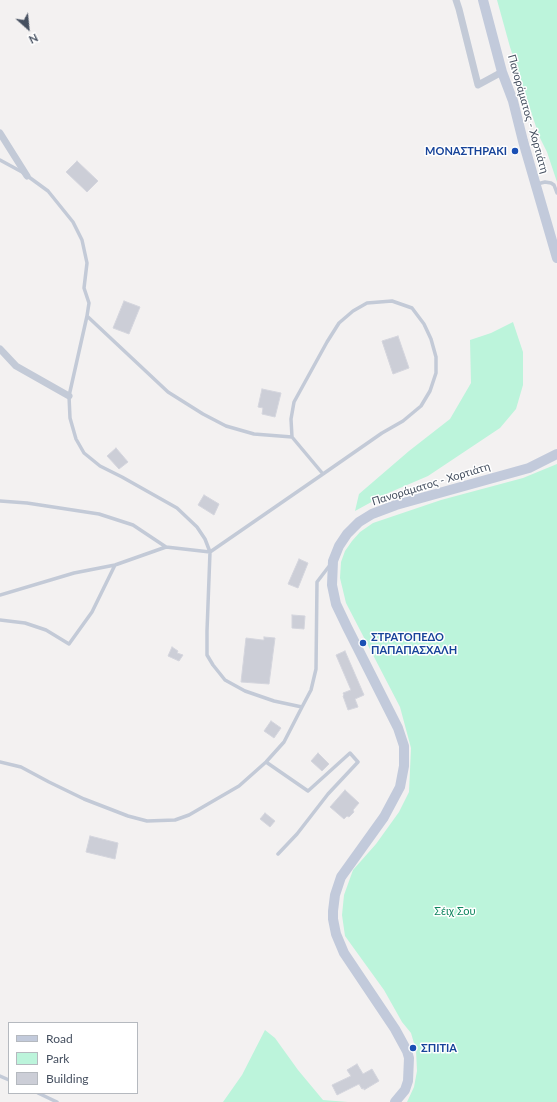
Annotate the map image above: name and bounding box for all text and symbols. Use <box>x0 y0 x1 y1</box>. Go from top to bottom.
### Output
north arrow <box>8 8 48 48</box>
text: N <box>27 31 40 47</box>
street label: Πανοράματος - Χορτιάτη <box>505 53 551 175</box>
place label: ΜΟΝΑΣΤΗΡΑΚΙ <box>425 144 507 158</box>
marker: ΜΟΝΑΣΤΗΡΑΚΙ <box>510 146 520 156</box>
street label: Πανοράματος - Χορτιάτη <box>370 460 492 508</box>
place label: ΣΤΡΑΤΟΠΕΔΟ ΠΑΠΑΠΑΣΧΑΛΗ <box>371 630 457 656</box>
marker: ΣΤΡΑΤΟΠΕΔΟ ΠΑΠΑΠΑΣΧΑΛΗ <box>358 638 368 648</box>
park label: Σέιχ Σου <box>434 904 476 918</box>
legend <box>8 1022 138 1094</box>
text: Road <box>46 1031 73 1046</box>
place label: ΣΠΙΤΙΑ <box>421 1041 457 1055</box>
marker: ΣΠΙΤΙΑ <box>408 1043 418 1053</box>
text: Park <box>46 1051 69 1066</box>
text: Building <box>46 1071 89 1086</box>

